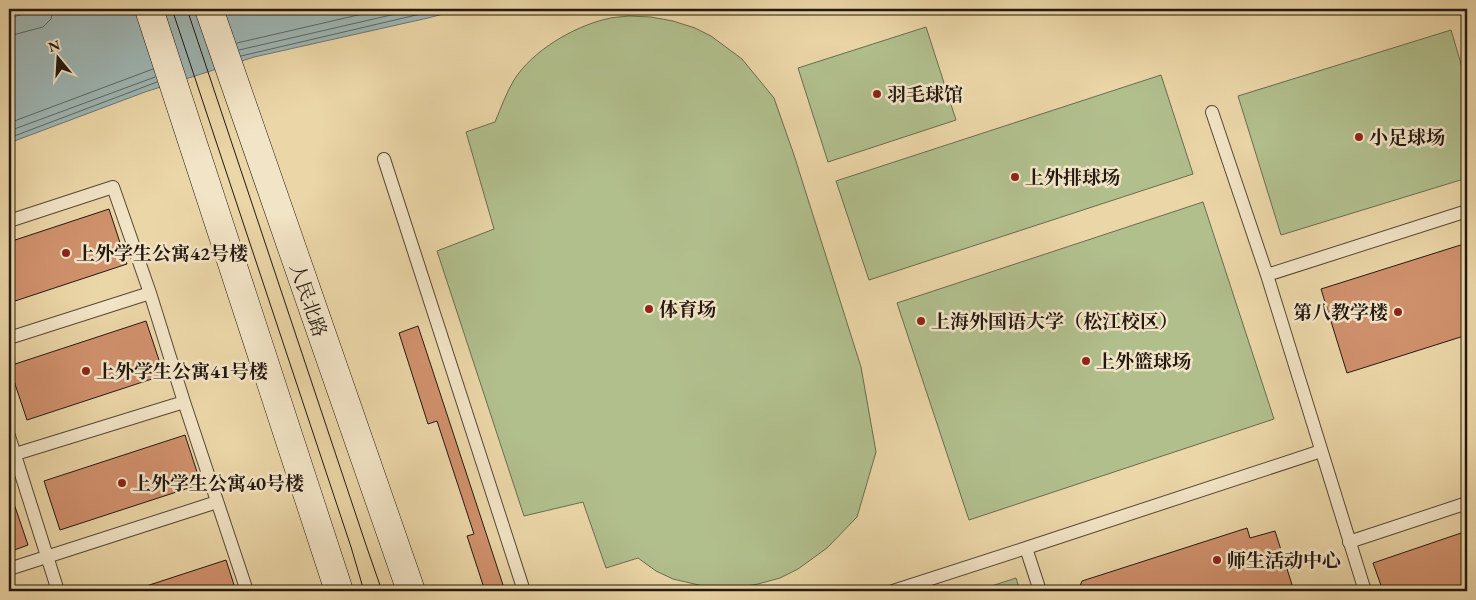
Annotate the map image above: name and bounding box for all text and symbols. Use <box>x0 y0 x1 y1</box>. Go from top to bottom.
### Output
north arrow <box>32 32 82 82</box>
text: N <box>46 35 63 56</box>
place label: 羽毛球馆 <box>887 82 963 107</box>
marker: 羽毛球馆 <box>871 88 883 100</box>
place label: 小足球场 <box>1369 125 1445 150</box>
marker: 小足球场 <box>1353 131 1365 143</box>
place label: 上外排球场 <box>1025 165 1120 190</box>
marker: 上外排球场 <box>1009 171 1021 183</box>
place label: 上外学生公寓42号楼 <box>76 241 248 266</box>
marker: 上外学生公寓42号楼 <box>60 247 72 259</box>
street label: 人民北路 <box>284 260 333 340</box>
place label: 体育场 <box>659 297 716 322</box>
place label: 第八教学楼 <box>1293 300 1388 325</box>
marker: 体育场 <box>643 303 655 315</box>
marker: 第八教学楼 <box>1392 306 1404 318</box>
place label: 上海外国语大学（松江校区） <box>931 309 1178 334</box>
marker: 上海外国语大学（松江校区） <box>915 315 927 327</box>
place label: 上外篮球场 <box>1096 349 1191 374</box>
marker: 上外篮球场 <box>1080 355 1092 367</box>
place label: 上外学生公寓41号楼 <box>96 359 268 384</box>
marker: 上外学生公寓41号楼 <box>80 365 92 377</box>
place label: 上外学生公寓40号楼 <box>132 471 304 496</box>
marker: 上外学生公寓40号楼 <box>116 477 128 489</box>
place label: 师生活动中心 <box>1227 548 1341 573</box>
marker: 师生活动中心 <box>1211 554 1223 566</box>

